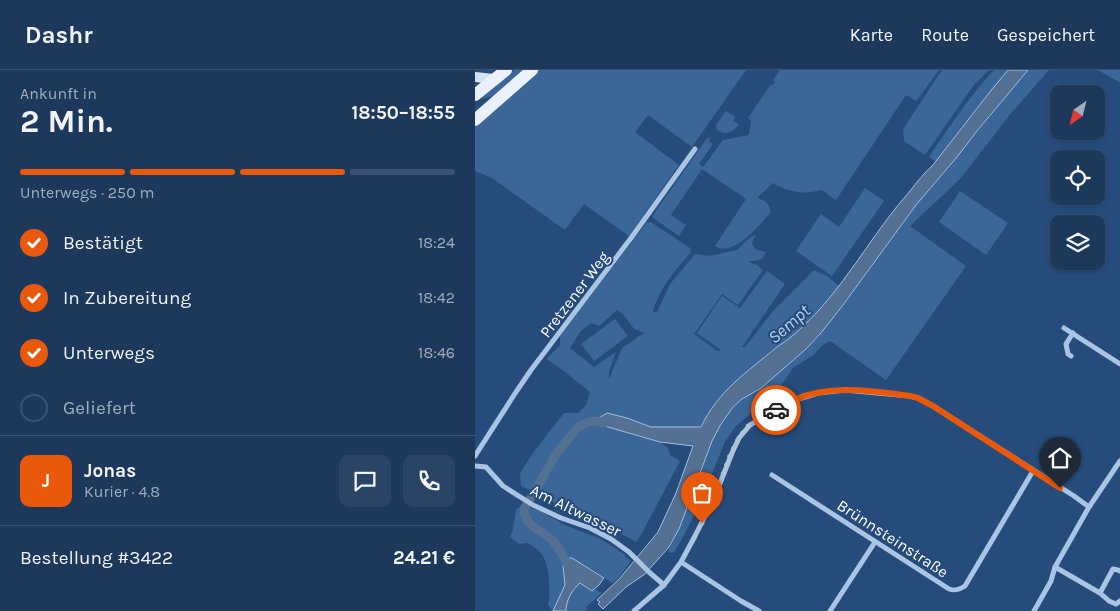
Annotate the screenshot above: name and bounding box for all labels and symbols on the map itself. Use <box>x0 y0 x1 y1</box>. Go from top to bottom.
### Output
north arrow <box>1050 85 1105 140</box>
street label: Pretzener Weg <box>536 247 613 341</box>
water label: Sempt <box>763 299 815 348</box>
courier <box>751 385 801 435</box>
pin <box>1039 437 1081 488</box>
pin <box>681 472 723 523</box>
street label: Am Altwasser <box>527 480 625 541</box>
street label: Brünnsteinstraße <box>834 495 952 581</box>

